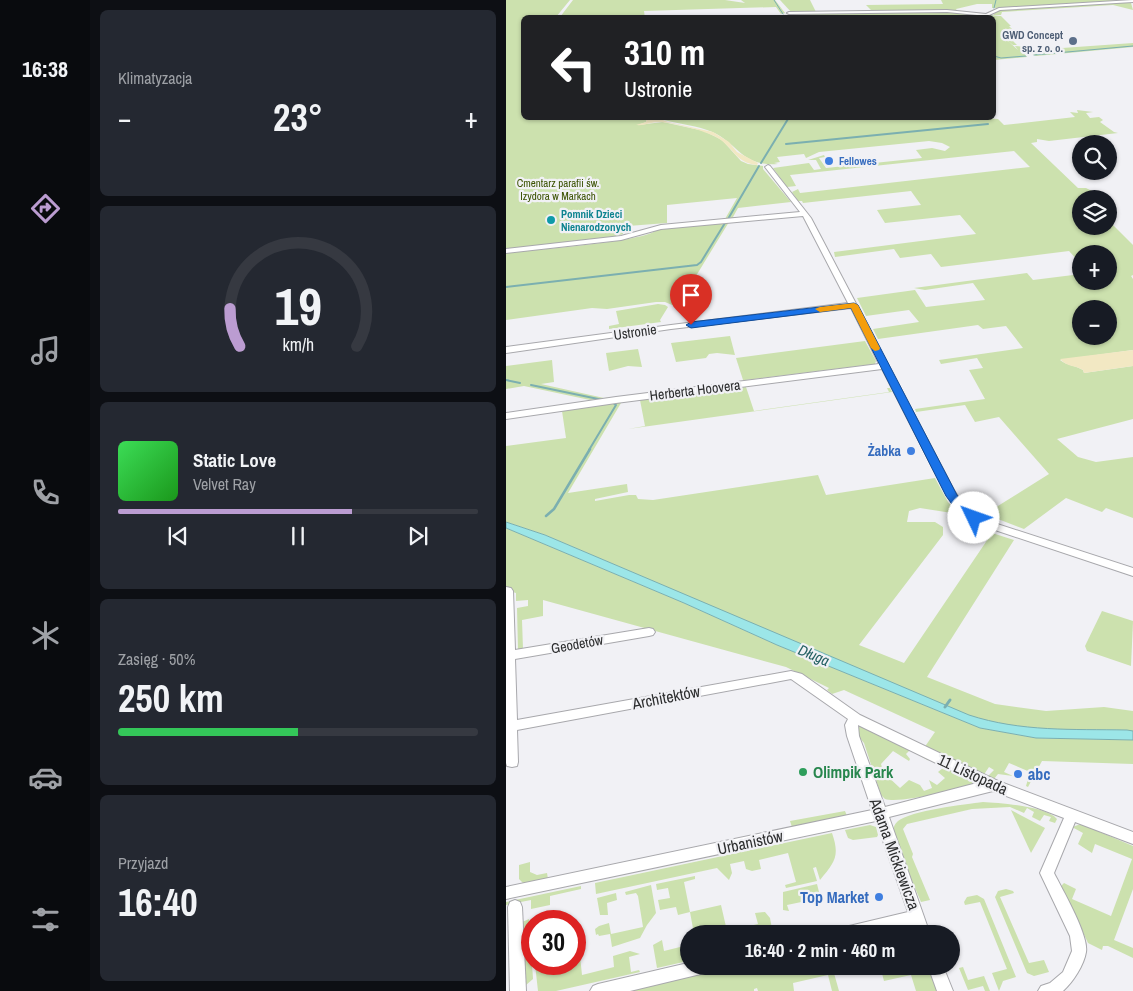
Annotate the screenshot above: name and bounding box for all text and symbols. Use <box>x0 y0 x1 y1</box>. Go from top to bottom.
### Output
place label: GWD Concept sp. z o. o. <box>1002 28 1063 55</box>
text: 310 m <box>624 29 705 76</box>
icon: left <box>541 35 606 100</box>
marker: GWD Concept sp. z o. o. <box>1067 35 1079 47</box>
text: 16:38 <box>22 54 68 84</box>
text: Klimatyzacja <box>118 67 192 89</box>
text: Ustronie <box>624 74 692 104</box>
text: 23° <box>273 92 323 143</box>
text: − <box>118 99 131 137</box>
text: + <box>465 99 478 137</box>
map controls <box>1072 135 1117 345</box>
button: search <box>1072 135 1117 180</box>
place label: Fellowes <box>839 154 877 168</box>
marker: Fellowes <box>823 155 835 167</box>
park label: Cmentarz parafii św. Izydora w Markach <box>517 176 599 203</box>
button: layers <box>1072 190 1117 235</box>
icon: directions <box>28 191 63 226</box>
place label: Pomnik Dzieci Nienarodzonych <box>561 207 631 234</box>
marker: Pomnik Dzieci Nienarodzonych <box>545 214 557 226</box>
button: + <box>1072 245 1117 290</box>
text: 19 <box>274 271 322 341</box>
pin <box>670 274 712 325</box>
icon: arrive <box>677 281 705 309</box>
button: − <box>1072 300 1117 345</box>
street label: Ustronie <box>612 320 658 344</box>
icon: music <box>28 333 63 368</box>
text: km/h <box>282 333 314 357</box>
street label: Herberta Hoovera <box>649 375 742 404</box>
place label: Żabka <box>868 442 902 460</box>
marker: Żabka <box>905 445 917 457</box>
text: Static Love <box>193 447 276 473</box>
text: Velvet Ray <box>193 473 256 495</box>
icon: phone <box>28 475 63 510</box>
position arrow <box>947 491 999 543</box>
icon: previous <box>164 522 192 550</box>
icon: pause <box>284 522 312 550</box>
icon: next <box>404 522 432 550</box>
icon: climate <box>28 618 63 653</box>
street label: Geodetów <box>550 630 605 657</box>
water label: Długa <box>795 639 833 671</box>
text: Zasięg · 50% <box>118 648 195 670</box>
text: 250 km <box>118 673 224 724</box>
street label: Architektów <box>629 680 702 715</box>
street label: 11 Listopada <box>934 748 1012 800</box>
icon: car <box>28 760 63 795</box>
place label: Olimpik Park <box>813 761 894 783</box>
place label: abc <box>1028 763 1051 785</box>
marker: Olimpik Park <box>797 766 809 778</box>
marker: abc <box>1012 768 1024 780</box>
street label: Adama Mickiewicza <box>864 794 926 914</box>
street label: Urbanistów <box>715 824 785 860</box>
text: Przyjazd <box>118 852 168 874</box>
text: 16:40 <box>118 877 198 928</box>
place label: Top Market <box>800 886 870 908</box>
marker: Top Market <box>873 891 885 903</box>
icon: filters <box>28 902 63 937</box>
speed limit sign: 30 <box>521 910 586 975</box>
text: 16:40 · 2 min · 460 m <box>745 937 895 963</box>

